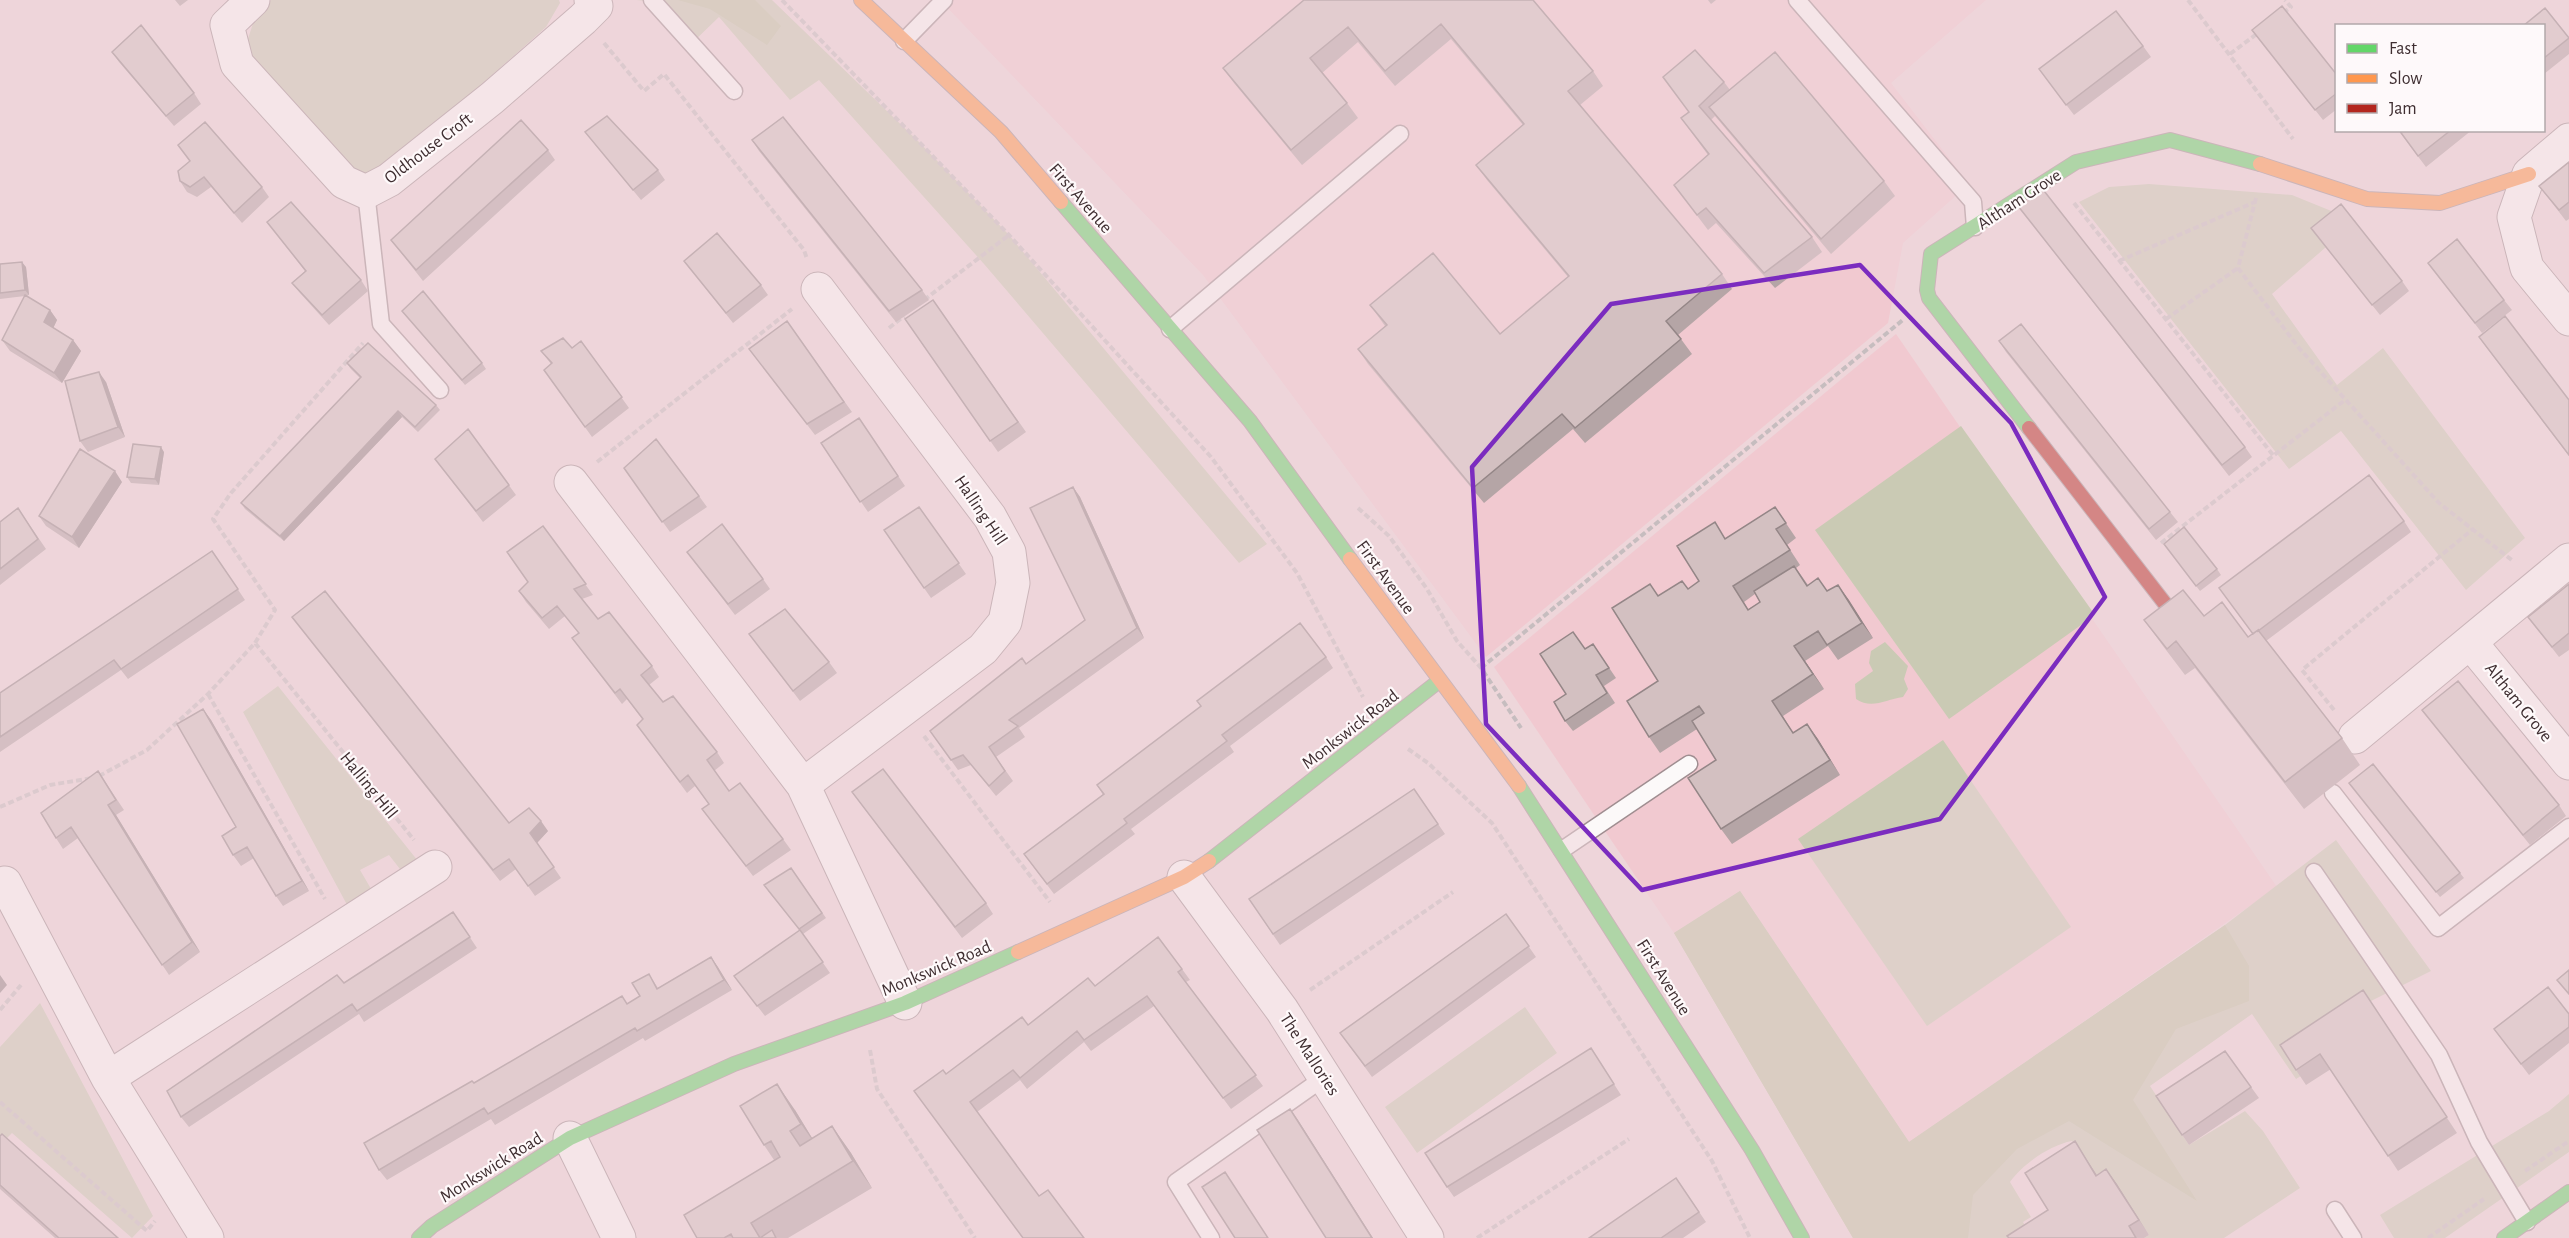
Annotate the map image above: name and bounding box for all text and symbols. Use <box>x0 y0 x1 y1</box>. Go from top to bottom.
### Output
legend <box>2335 24 2545 132</box>
text: Fast <box>2389 40 2417 58</box>
text: Slow <box>2389 70 2422 88</box>
text: Jam <box>2389 100 2417 118</box>
street label: Oldhouse Croft <box>381 110 476 188</box>
street label: First Avenue <box>1045 160 1115 237</box>
street label: Altham Grove <box>1974 166 2065 234</box>
street label: Halling Hill <box>950 472 1010 549</box>
street label: First Avenue <box>1353 538 1418 618</box>
street label: Altham Grove <box>2481 660 2555 746</box>
street label: Monkswick Road <box>1299 687 1402 773</box>
street label: Halling Hill <box>336 749 400 822</box>
street label: First Avenue <box>1633 936 1694 1019</box>
street label: Monkswick Road <box>879 938 994 1000</box>
street label: The Mallories <box>1276 1010 1342 1099</box>
street label: Monkswick Road <box>437 1129 546 1206</box>

